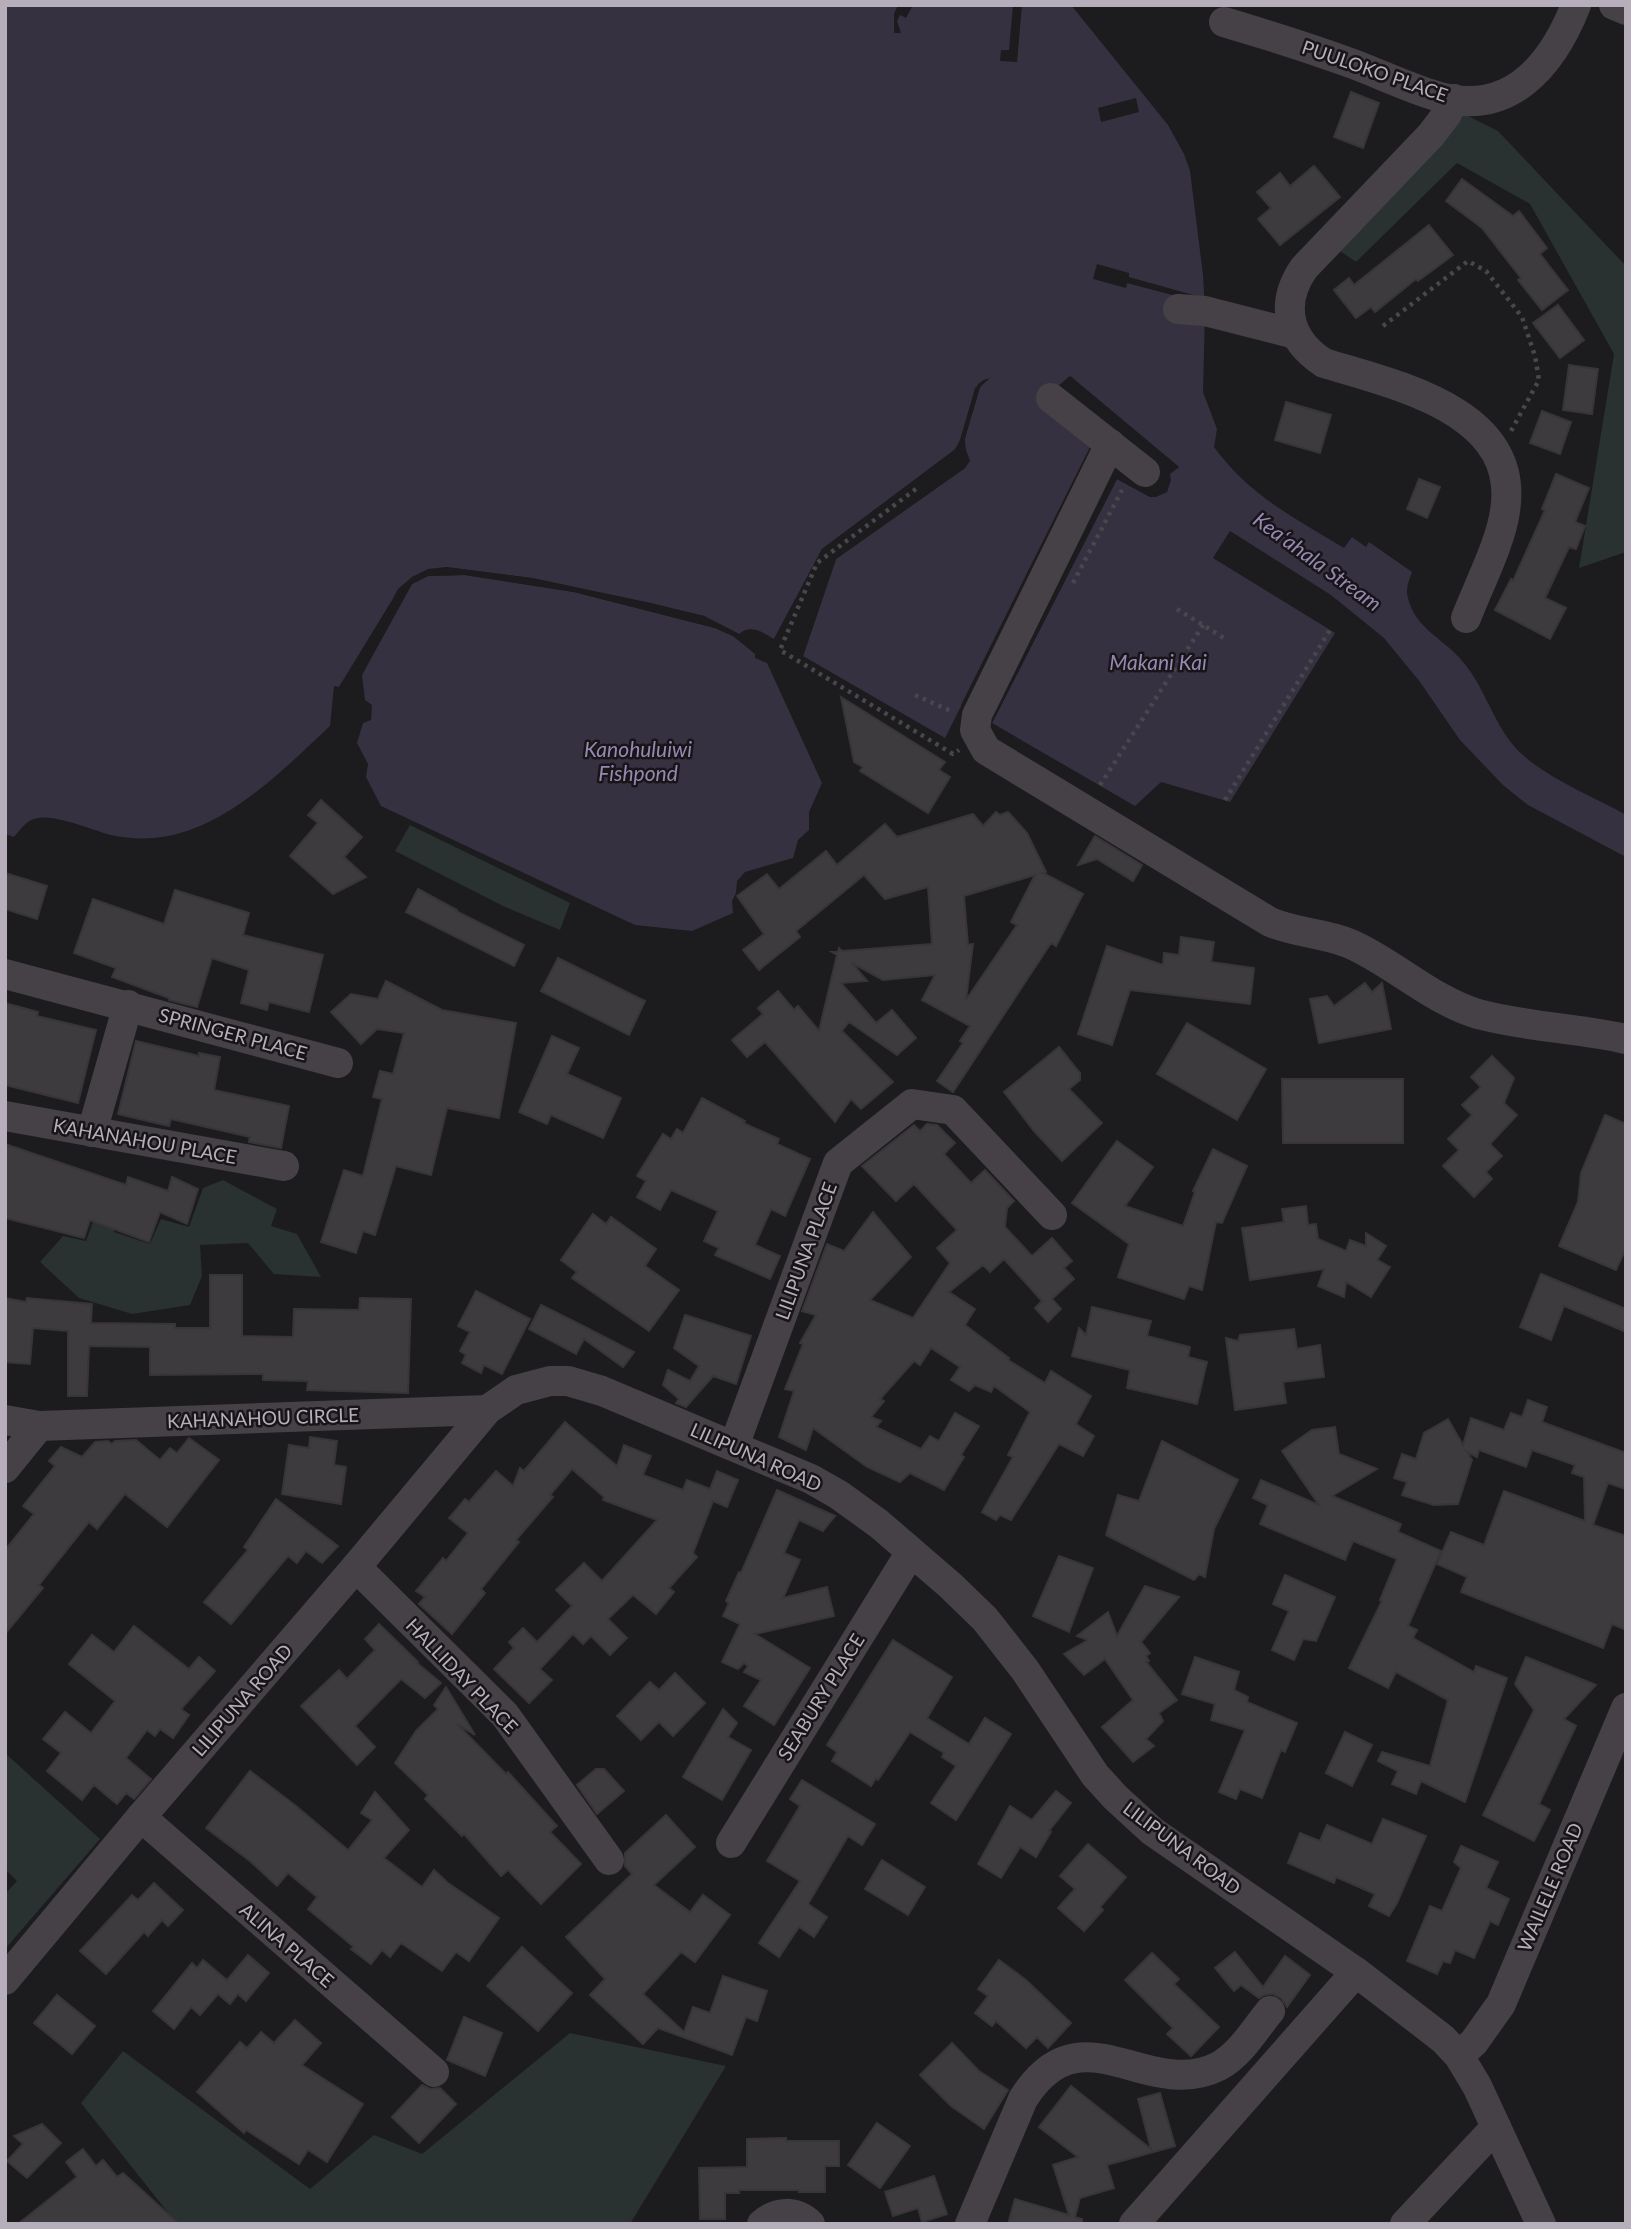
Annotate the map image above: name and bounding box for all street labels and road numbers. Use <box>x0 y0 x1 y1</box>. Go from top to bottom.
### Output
street label: PUULOKO PLACE <box>1299 35 1451 106</box>
street label: SPRINGER PLACE <box>157 1003 310 1064</box>
street label: KAHANAHOU PLACE <box>51 1113 239 1168</box>
street label: LILIPUNA PLACE <box>770 1179 841 1323</box>
street label: KAHANAHOU CIRCLE <box>167 1403 359 1432</box>
street label: LILIPUNA ROAD <box>687 1417 825 1496</box>
street label: HALLIDAY PLACE <box>402 1613 523 1738</box>
street label: SEABURY PLACE <box>772 1629 869 1764</box>
street label: LILIPUNA ROAD <box>187 1639 297 1760</box>
street label: LILIPUNA ROAD <box>1119 1796 1246 1899</box>
street label: WAILELE ROAD <box>1512 1819 1587 1954</box>
street label: ALINA PLACE <box>236 1898 339 1992</box>

